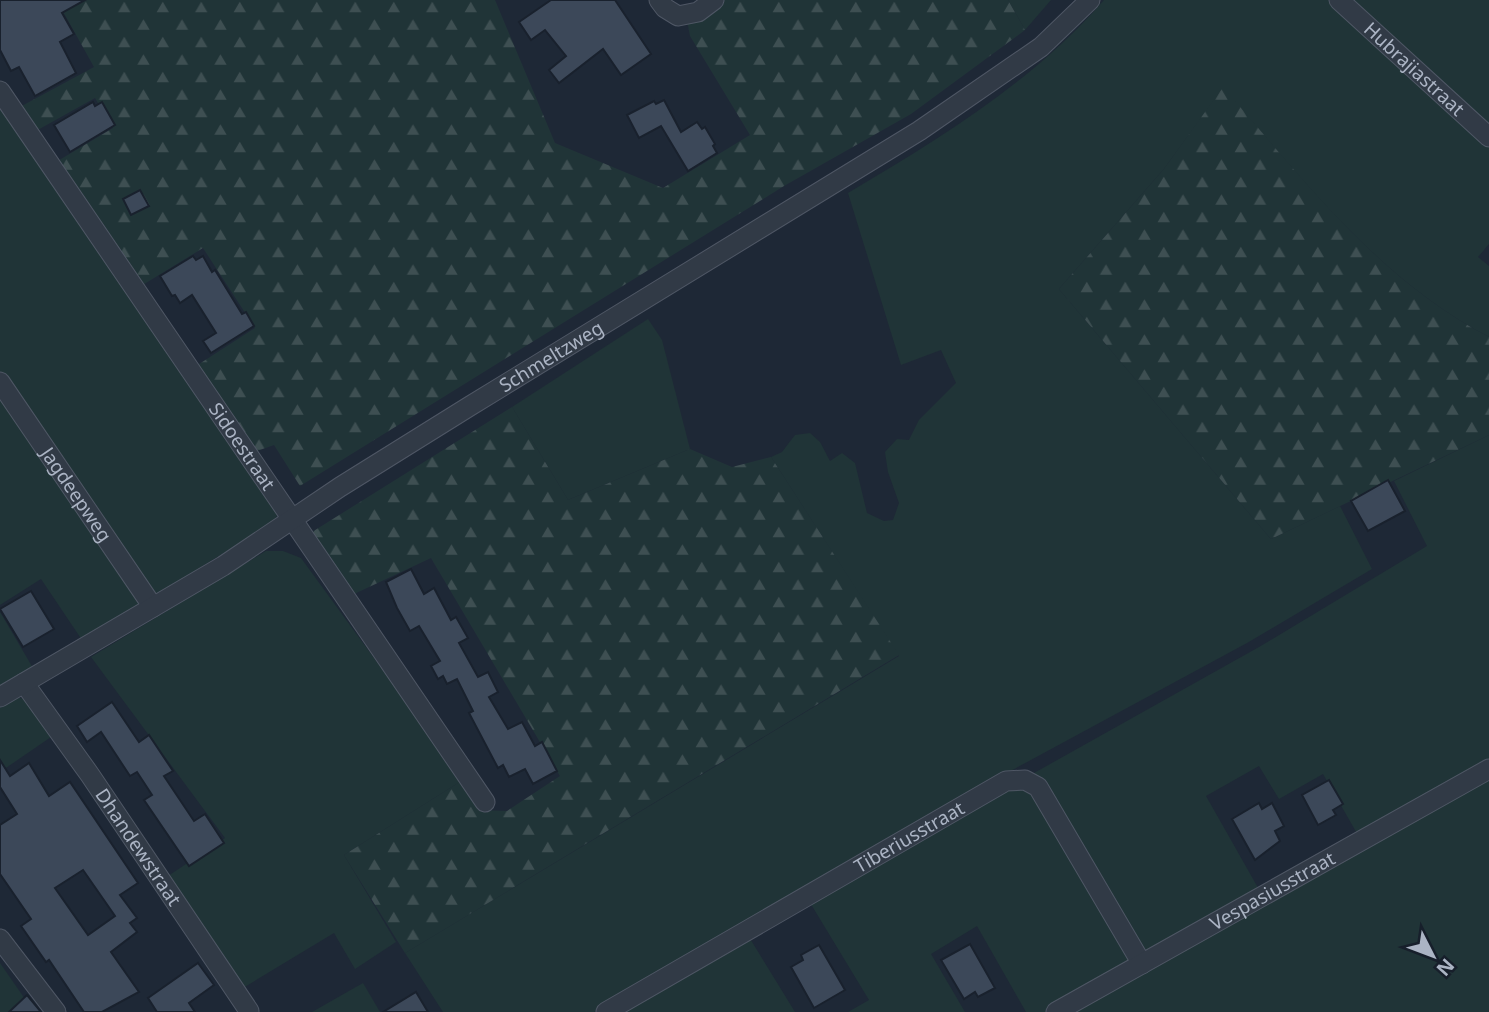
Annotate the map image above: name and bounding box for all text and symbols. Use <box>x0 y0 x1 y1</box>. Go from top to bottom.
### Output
street label: Hubrajiastraat <box>1358 16 1470 122</box>
street label: Schmeltzweg <box>494 315 608 398</box>
street label: Sidoestraat <box>203 397 282 495</box>
street label: Jagdeepweg <box>34 440 118 547</box>
street label: Dhandewstraat <box>90 783 188 911</box>
street label: Tiberiusstraat <box>849 795 969 879</box>
street label: Vespasiusstraat <box>1205 845 1340 936</box>
north arrow <box>1398 921 1468 991</box>
text: N <box>1431 953 1460 982</box>

